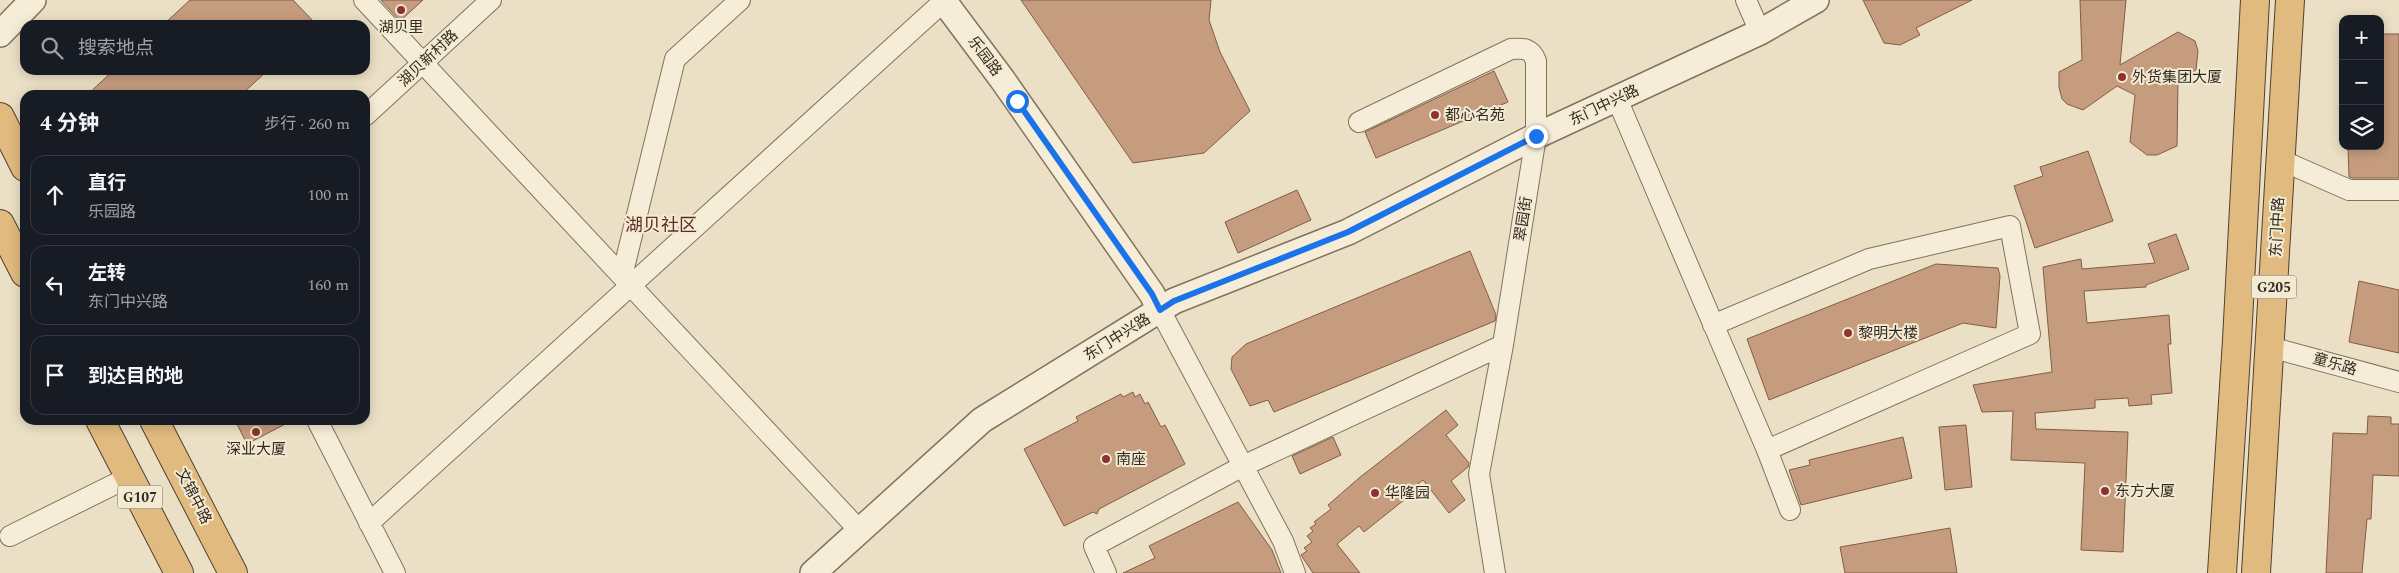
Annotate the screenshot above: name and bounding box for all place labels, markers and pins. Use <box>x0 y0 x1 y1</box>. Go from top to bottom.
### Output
marker: 湖贝里 <box>395 4 407 16</box>
place label: 湖贝里 <box>378 16 424 39</box>
place label: 外货集团大厦 <box>2132 66 2222 89</box>
marker: 外货集团大厦 <box>2116 71 2128 83</box>
place label: 都心名苑 <box>1445 104 1505 127</box>
marker: 都心名苑 <box>1429 109 1441 121</box>
place label: 黎明大楼 <box>1858 322 1918 345</box>
marker: 黎明大楼 <box>1842 327 1854 339</box>
marker: 深业大厦 <box>250 426 262 438</box>
place label: 深业大厦 <box>226 438 286 461</box>
place label: 南座 <box>1116 448 1146 471</box>
marker: 南座 <box>1100 453 1112 465</box>
place label: 东方大厦 <box>2115 480 2175 503</box>
place label: 华隆园 <box>1385 482 1430 505</box>
marker: 东方大厦 <box>2099 485 2111 497</box>
marker: 华隆园 <box>1369 487 1381 499</box>

